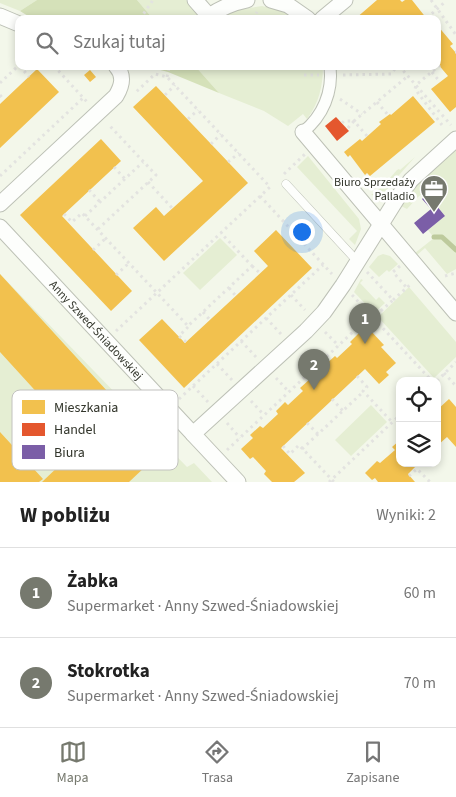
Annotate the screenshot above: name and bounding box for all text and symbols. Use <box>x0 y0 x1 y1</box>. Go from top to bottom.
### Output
search box <box>15 15 441 70</box>
icon: search <box>33 29 61 57</box>
text: Szukaj tutaj <box>73 29 166 56</box>
place label: Biuro Sprzedaży Palladio <box>334 174 415 205</box>
office icon: Biuro Sprzedaży Palladio <box>419 174 449 213</box>
your location <box>289 219 315 245</box>
street label: Anny Szwed-Śniadowskiej <box>45 277 147 384</box>
pin: 1 <box>349 303 381 344</box>
pin: 2 <box>298 349 330 390</box>
map controls <box>396 377 441 467</box>
button: locate <box>396 377 441 422</box>
legend <box>12 390 178 470</box>
text: Mieszkania <box>54 398 118 418</box>
text: Handel <box>54 420 97 440</box>
button: layers <box>396 422 441 467</box>
text: Biura <box>54 443 85 463</box>
text: W pobliżu <box>20 500 110 530</box>
text: Wyniki: 2 <box>376 504 436 526</box>
text: Żabka <box>67 568 118 595</box>
text: 1 <box>32 582 40 604</box>
text: 60 m <box>404 582 436 604</box>
text: Supermarket · Anny Szwed-Śniadowskiej <box>67 595 339 617</box>
text: Stokrotka <box>67 658 150 685</box>
text: 2 <box>32 672 40 694</box>
text: 70 m <box>404 672 436 694</box>
text: Supermarket · Anny Szwed-Śniadowskiej <box>67 685 339 707</box>
tab: Mapa <box>57 738 88 788</box>
tab: Trasa <box>202 738 233 788</box>
tab: Zapisane <box>346 738 399 788</box>

